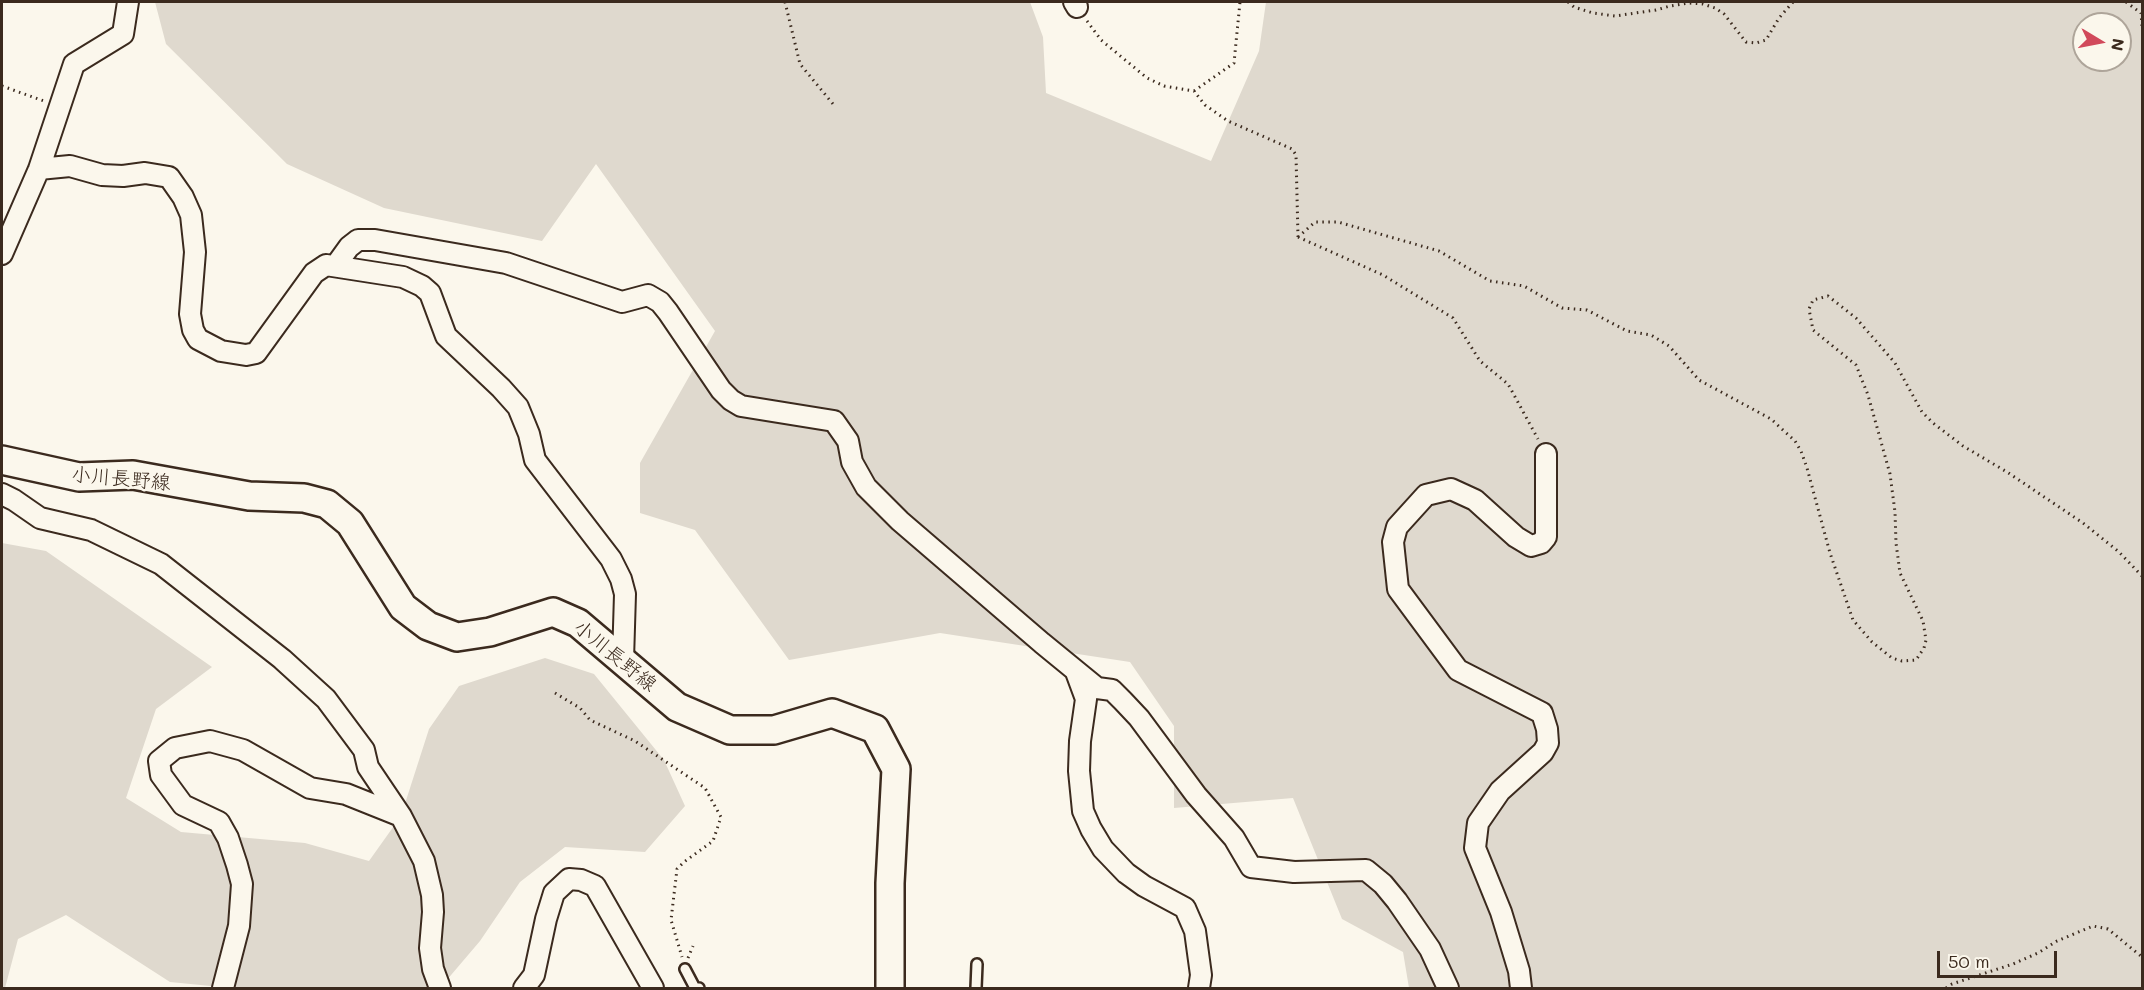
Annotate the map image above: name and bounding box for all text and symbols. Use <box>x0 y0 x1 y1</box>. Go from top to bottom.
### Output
north arrow <box>2072 12 2132 72</box>
text: N <box>2107 37 2130 53</box>
street label: 小川長野線 <box>70 463 172 495</box>
street label: 小川長野線 <box>569 615 661 697</box>
scale bar <box>1940 939 2060 977</box>
text: 50 m <box>1948 949 1990 973</box>

